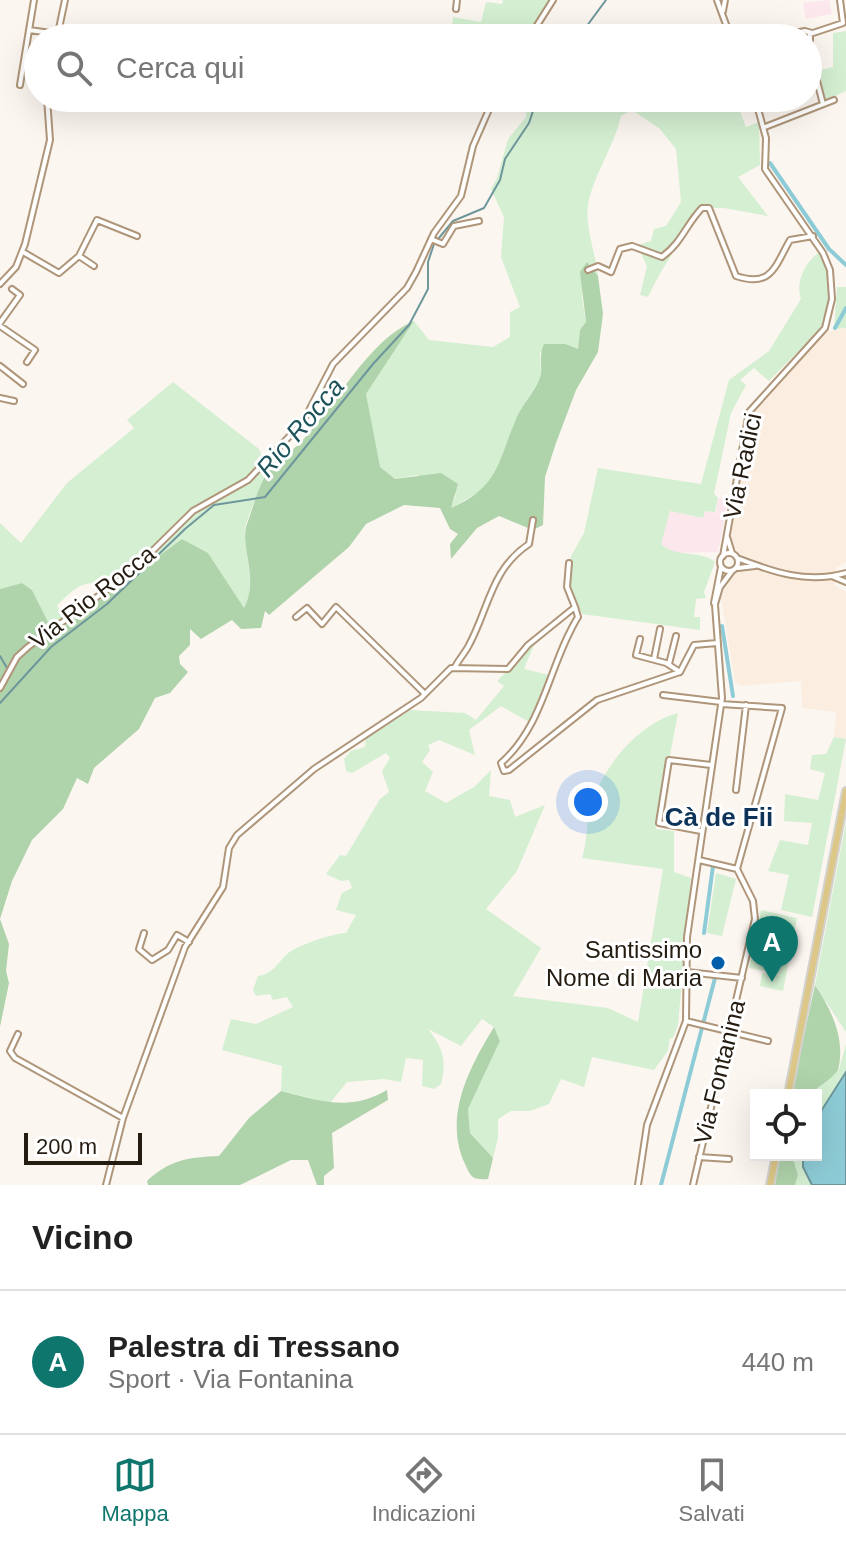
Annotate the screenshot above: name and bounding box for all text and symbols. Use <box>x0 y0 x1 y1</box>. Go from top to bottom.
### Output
search box <box>24 24 822 112</box>
icon: search <box>52 46 96 90</box>
text: Cerca qui <box>116 51 244 84</box>
water label: Rio Rocca <box>250 371 350 483</box>
street label: Via Radici <box>718 411 766 521</box>
street label: Via Rio Rocca <box>24 539 161 654</box>
your location <box>568 782 608 822</box>
district label: Cà de Fii <box>665 802 773 832</box>
pin: A <box>746 916 798 982</box>
place label: Santissimo Nome di Maria <box>546 936 703 991</box>
marker: Santissimo Nome di Maria <box>709 954 727 972</box>
street label: Via Fontanina <box>688 996 750 1147</box>
map controls <box>750 1089 822 1161</box>
button: locate <box>750 1089 822 1161</box>
scale bar <box>24 1129 142 1165</box>
text: 200 m <box>36 1134 97 1159</box>
text: Vicino <box>32 1218 133 1256</box>
text: Palestra di Tressano <box>108 1330 400 1363</box>
text: A <box>49 1347 67 1377</box>
text: 440 m <box>742 1347 814 1377</box>
text: Sport · Via Fontanina <box>108 1364 353 1394</box>
tab: Mappa <box>101 1453 169 1527</box>
tab: Indicazioni <box>372 1453 476 1527</box>
tab: Salvati <box>679 1453 745 1527</box>

